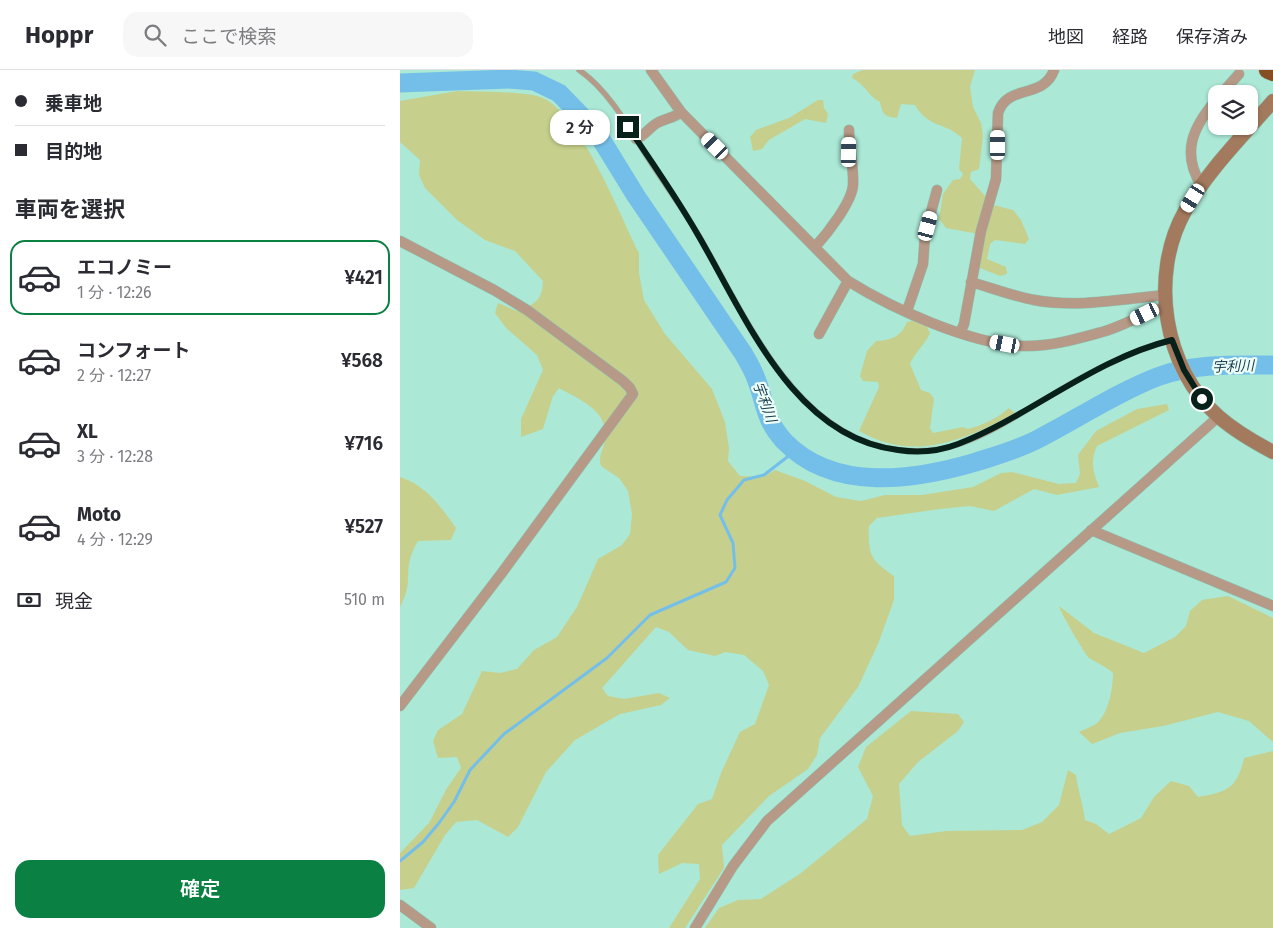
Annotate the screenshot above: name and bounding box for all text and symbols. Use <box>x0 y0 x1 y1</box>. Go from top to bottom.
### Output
search box <box>123 12 473 57</box>
text: Hoppr <box>25 21 93 49</box>
icon: search <box>141 21 169 49</box>
text: ここで検索 <box>181 25 276 48</box>
text: 地図 <box>1048 26 1084 48</box>
text: 経路 <box>1112 26 1148 48</box>
text: 保存済み <box>1176 26 1248 48</box>
map controls <box>1208 85 1258 135</box>
button: layers <box>1208 85 1258 135</box>
text: 乗車地 <box>45 92 102 115</box>
callout: 2 分 <box>550 110 610 144</box>
route end <box>617 116 639 138</box>
text: 2 分 <box>566 118 594 137</box>
car <box>699 130 730 162</box>
car <box>990 130 1005 160</box>
car <box>841 137 856 167</box>
text: 目的地 <box>45 140 102 163</box>
car <box>1178 181 1207 215</box>
text: 車両を選択 <box>15 196 125 223</box>
car <box>916 210 939 242</box>
icon: car <box>17 255 62 300</box>
text: エコノミー <box>77 256 172 279</box>
text: ¥421 <box>345 266 383 289</box>
text: 1 分 · 12:26 <box>77 283 152 302</box>
car <box>1128 301 1161 327</box>
car <box>988 334 1021 354</box>
icon: car <box>17 338 62 383</box>
text: コンフォート <box>77 339 190 362</box>
text: ¥568 <box>341 349 383 372</box>
water label: 宇利川 <box>1212 357 1256 376</box>
text: 2 分 · 12:27 <box>77 366 151 385</box>
water label: 宇利川 <box>749 380 780 427</box>
route start <box>1191 388 1213 410</box>
text: XL <box>77 420 98 443</box>
icon: car <box>17 421 62 466</box>
text: ¥716 <box>345 432 383 455</box>
text: 3 分 · 12:28 <box>77 447 153 466</box>
text: Moto <box>77 503 121 526</box>
icon: car <box>17 504 62 549</box>
text: ¥527 <box>344 515 383 538</box>
text: 4 分 · 12:29 <box>77 530 153 549</box>
icon: cash <box>15 586 43 614</box>
text: 現金 <box>55 590 93 613</box>
text: 510 m <box>344 590 385 609</box>
button: 確定 <box>15 860 385 918</box>

